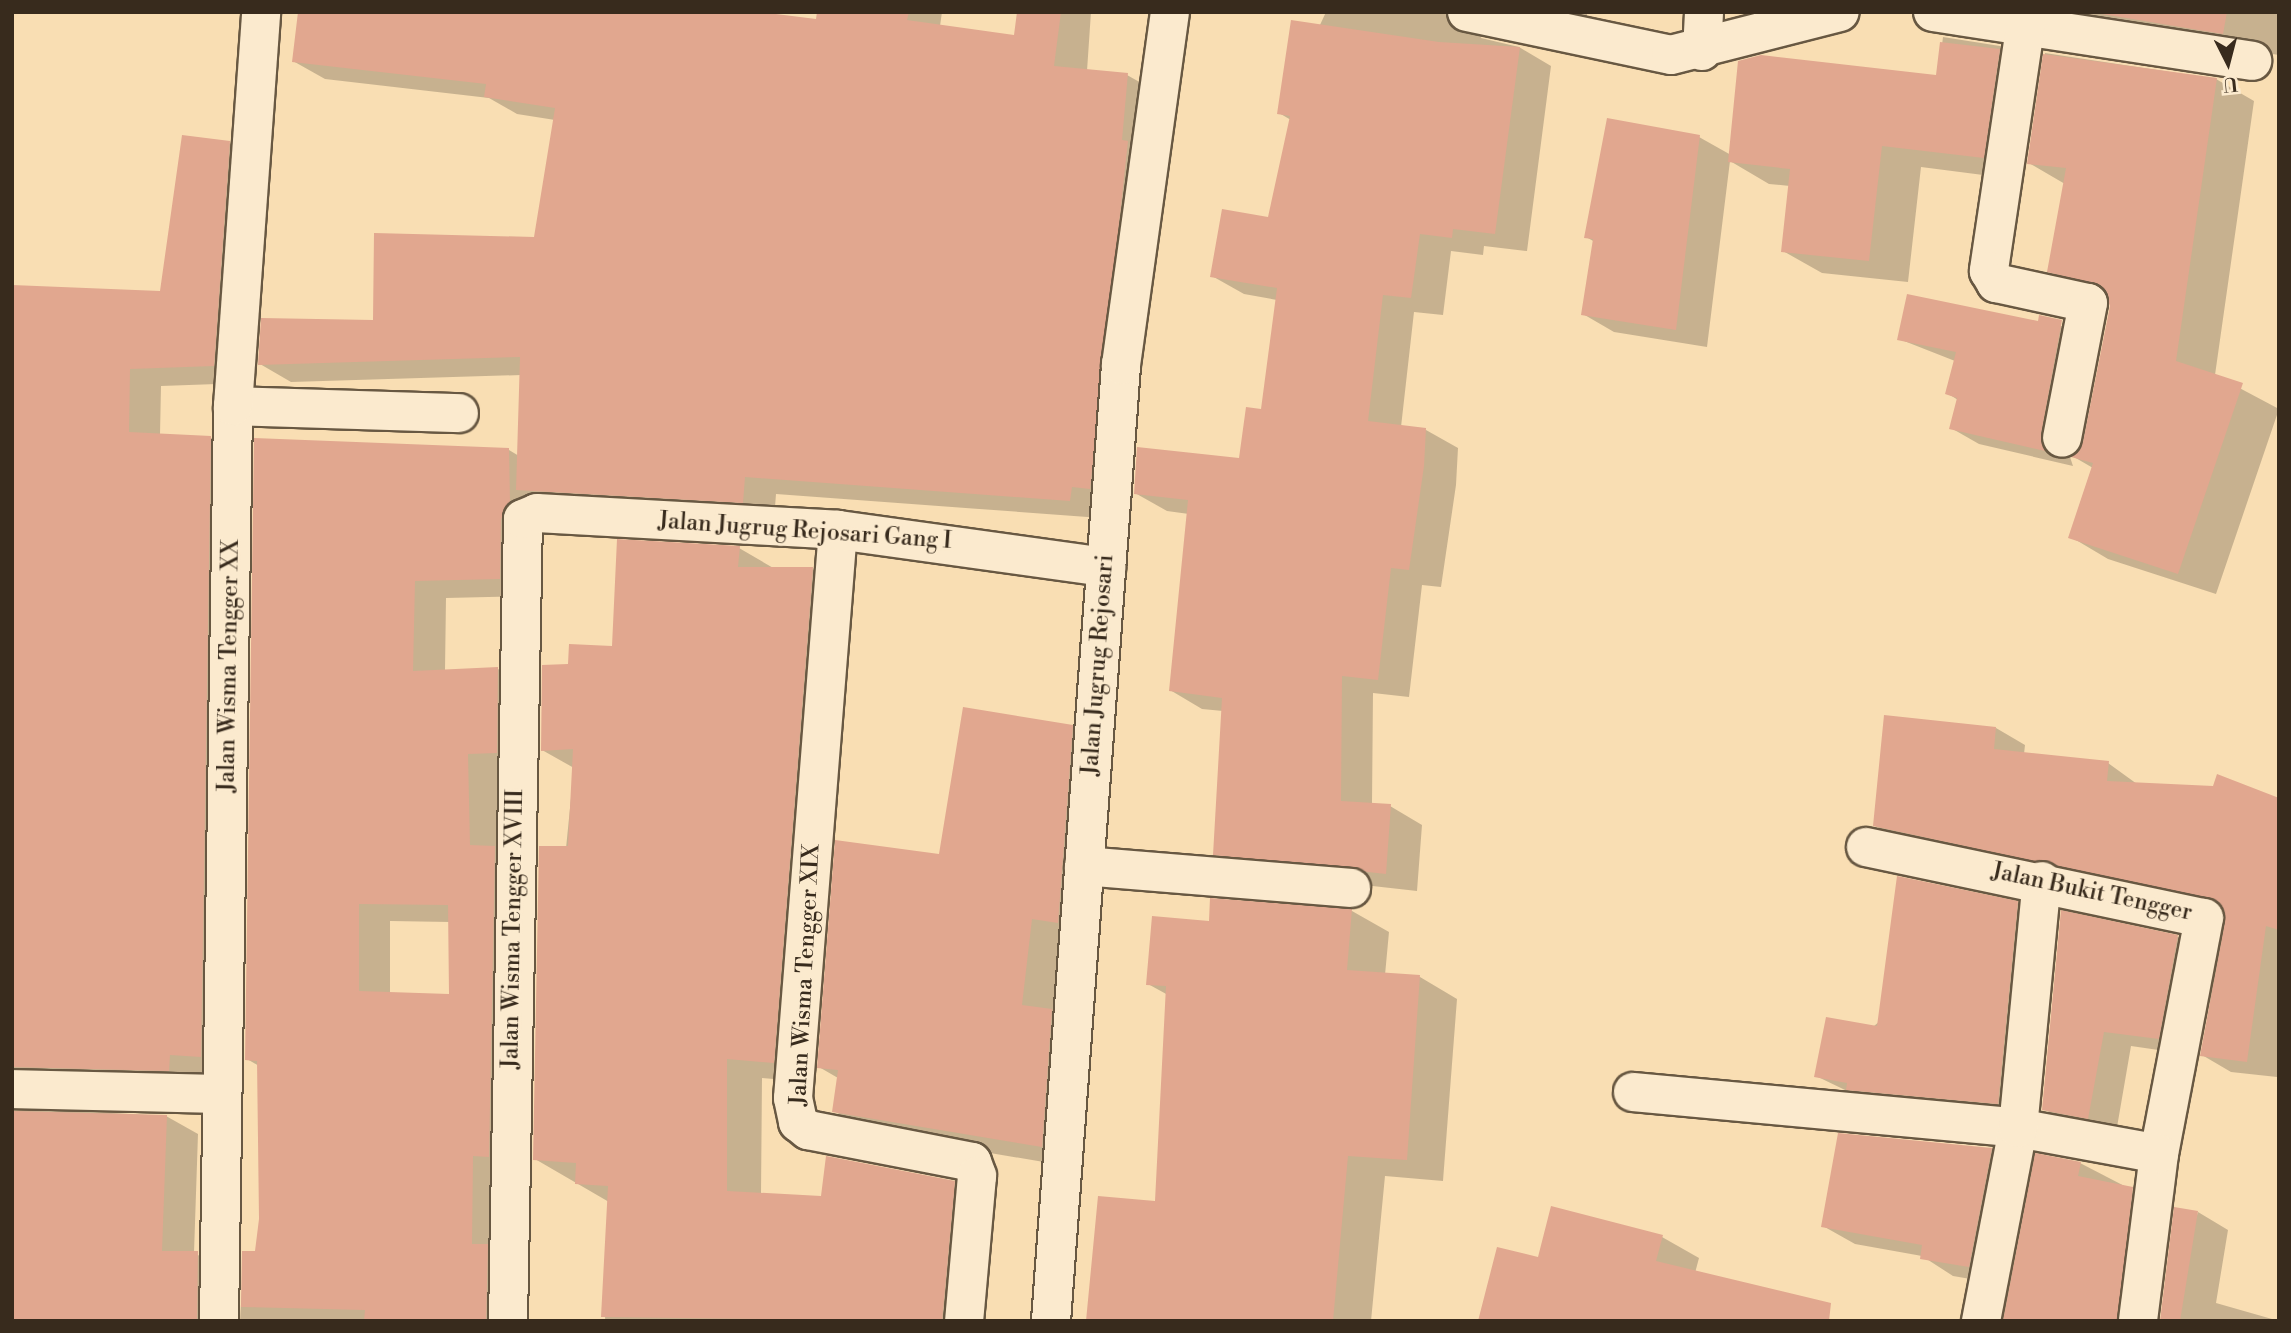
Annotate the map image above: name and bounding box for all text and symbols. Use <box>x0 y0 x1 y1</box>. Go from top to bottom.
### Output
north arrow <box>2193 28 2263 98</box>
text: U <box>2222 71 2239 97</box>
street label: Jalan Jugrug Rejosari Gang I <box>657 507 953 555</box>
street label: Jalan Wisma Tengger XX <box>213 539 245 793</box>
street label: Jalan Jugrug Rejosari <box>1077 554 1119 776</box>
street label: Jalan Wisma Tengger XVIII <box>497 789 529 1069</box>
street label: Jalan Wisma Tengger XIX <box>784 844 826 1106</box>
street label: Jalan Bukit Tengger <box>1989 857 2195 927</box>

